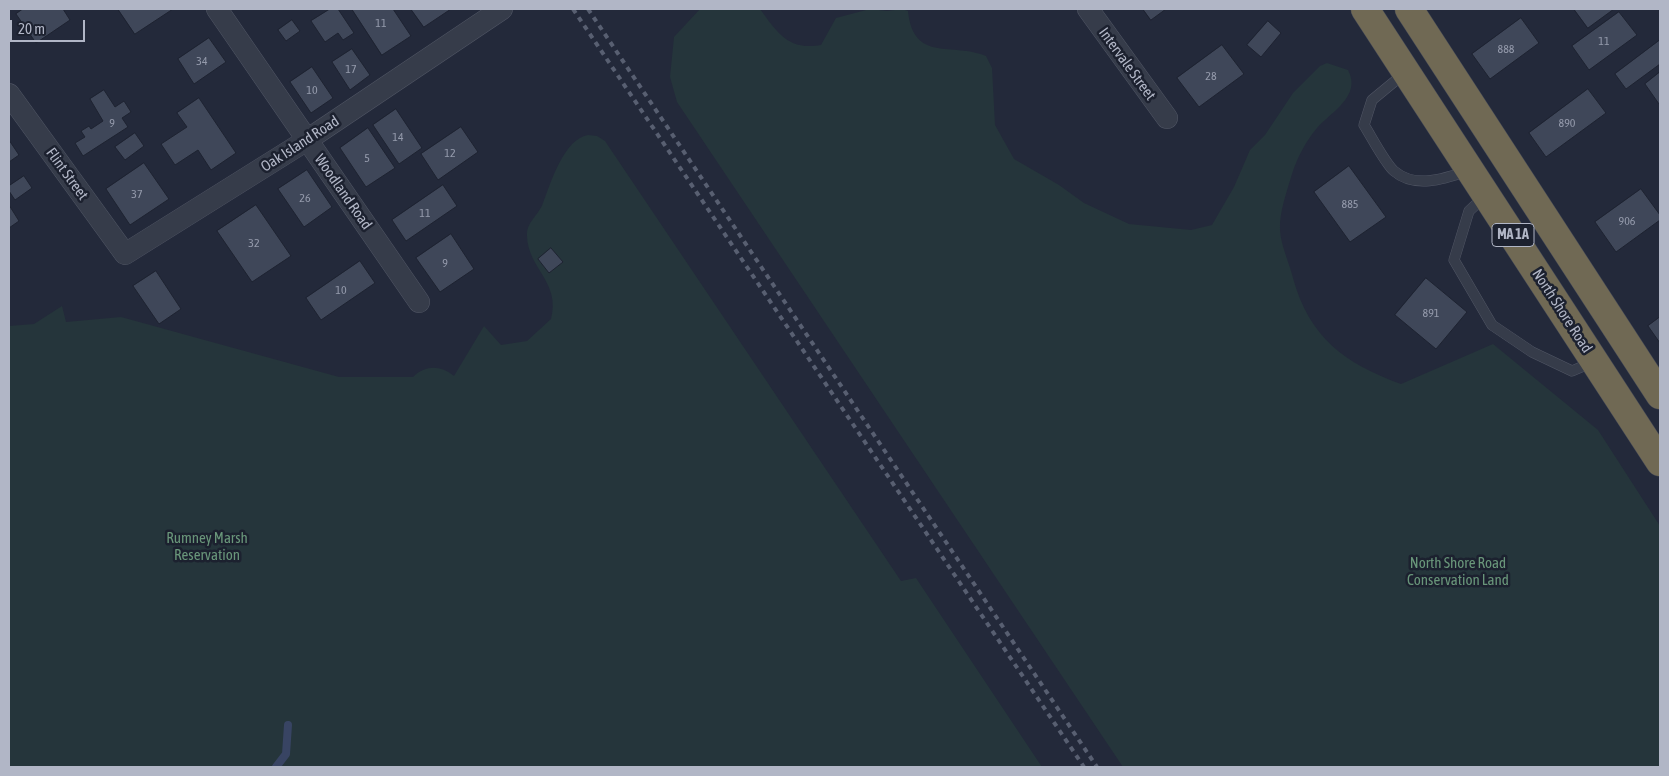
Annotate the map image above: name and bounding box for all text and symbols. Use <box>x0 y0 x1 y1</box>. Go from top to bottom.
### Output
scale bar <box>12 10 88 42</box>
house number: 11 <box>375 16 387 30</box>
text: 20 m <box>18 20 45 37</box>
street label: Intervale Street <box>1095 24 1159 104</box>
house number: 11 <box>1598 34 1610 48</box>
house number: 888 <box>1498 42 1514 56</box>
house number: 34 <box>196 54 208 68</box>
house number: 17 <box>345 62 357 76</box>
house number: 28 <box>1205 69 1217 83</box>
house number: 10 <box>306 83 318 97</box>
street label: Oak Island Road <box>258 112 342 176</box>
house number: 9 <box>109 116 115 130</box>
house number: 890 <box>1559 116 1575 130</box>
house number: 14 <box>392 130 404 144</box>
street label: Flint Street <box>42 144 92 204</box>
house number: 12 <box>444 146 456 160</box>
street label: Woodland Road <box>310 151 376 233</box>
house number: 5 <box>364 151 370 165</box>
house number: 37 <box>131 187 143 201</box>
house number: 26 <box>299 191 311 205</box>
house number: 885 <box>1342 197 1358 211</box>
house number: 11 <box>419 206 431 220</box>
house number: 906 <box>1619 214 1635 228</box>
road number: MA 1A <box>1492 224 1534 246</box>
house number: 32 <box>248 236 260 250</box>
house number: 9 <box>442 256 448 270</box>
street label: North Shore Road <box>1528 266 1596 356</box>
house number: 10 <box>335 283 347 297</box>
house number: 891 <box>1423 306 1439 320</box>
park label: Rumney Marsh Reservation <box>166 529 248 564</box>
park label: North Shore Road Conservation Land <box>1407 554 1509 589</box>

